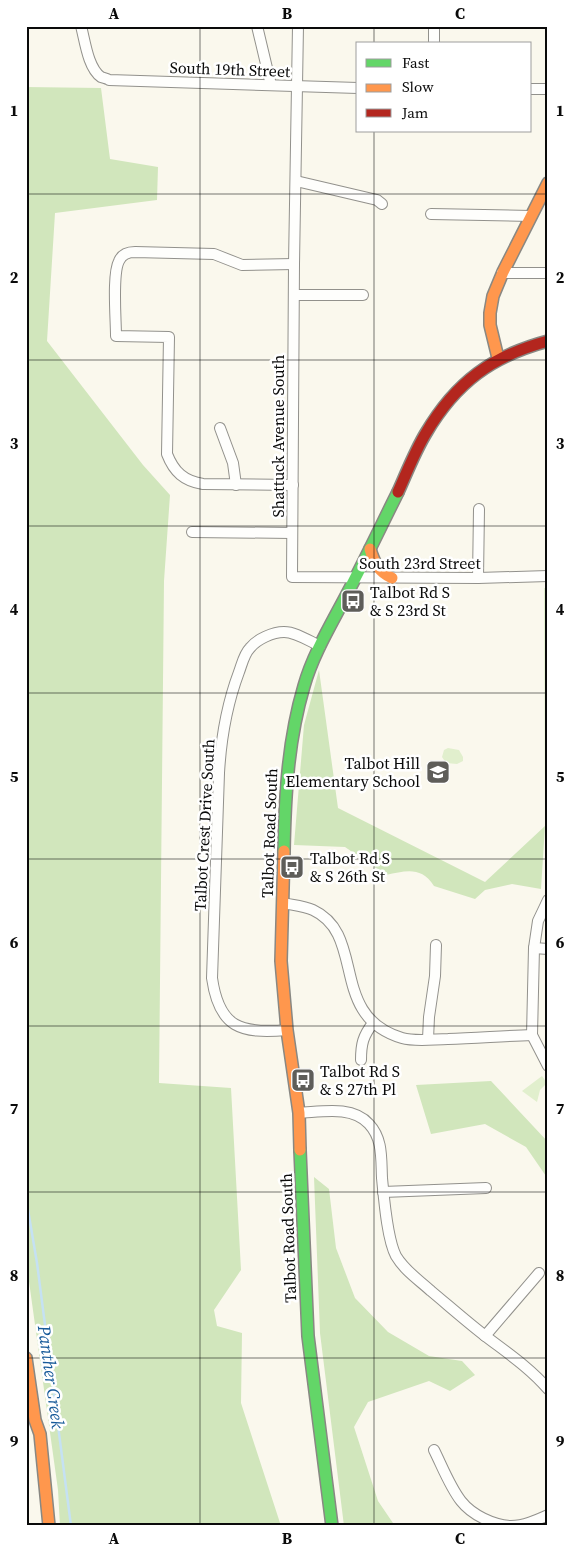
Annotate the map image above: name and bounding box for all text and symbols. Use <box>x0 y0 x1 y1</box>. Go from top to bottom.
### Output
text: A <box>109 2 120 24</box>
text: B <box>282 2 293 24</box>
text: C <box>455 2 465 24</box>
legend <box>356 42 532 132</box>
text: Fast <box>402 52 429 73</box>
street label: South 19th Street <box>169 56 291 82</box>
text: Slow <box>402 76 434 97</box>
text: 1 <box>10 99 18 121</box>
text: 1 <box>556 99 564 121</box>
text: Jam <box>401 102 429 123</box>
text: 2 <box>10 266 19 288</box>
text: 2 <box>556 266 565 288</box>
street label: Shattuck Avenue South <box>267 354 289 517</box>
text: 3 <box>10 432 19 454</box>
text: 3 <box>556 432 565 454</box>
street label: South 23rd Street <box>359 552 482 574</box>
place label: Talbot Rd S & S 23rd St <box>370 581 450 621</box>
bus stop icon: Talbot Rd S & S 23rd St <box>340 588 366 614</box>
text: 4 <box>10 598 19 620</box>
text: 4 <box>556 598 565 620</box>
street label: Talbot Crest Drive South <box>188 738 220 912</box>
place label: Talbot Hill Elementary School <box>286 752 420 792</box>
school or university icon: Talbot Hill Elementary School <box>425 759 451 785</box>
text: 5 <box>10 765 19 787</box>
text: 5 <box>556 765 565 787</box>
street label: Talbot Road South <box>256 767 282 898</box>
place label: Talbot Rd S & S 26th St <box>310 847 390 887</box>
bus stop icon: Talbot Rd S & S 26th St <box>279 854 305 880</box>
text: 6 <box>10 931 19 953</box>
text: 6 <box>556 931 565 953</box>
place label: Talbot Rd S & S 27th Pl <box>320 1060 400 1100</box>
bus stop icon: Talbot Rd S & S 27th Pl <box>290 1067 316 1093</box>
text: 7 <box>10 1097 19 1119</box>
text: 7 <box>556 1097 565 1119</box>
street label: Talbot Road South <box>275 1172 301 1303</box>
text: 8 <box>10 1264 18 1286</box>
text: 8 <box>556 1264 564 1286</box>
water label: Panther Creek <box>32 1323 71 1431</box>
text: 9 <box>10 1430 19 1452</box>
text: 9 <box>556 1430 565 1452</box>
text: A <box>109 1527 120 1549</box>
text: B <box>282 1527 293 1549</box>
text: C <box>455 1527 465 1549</box>

